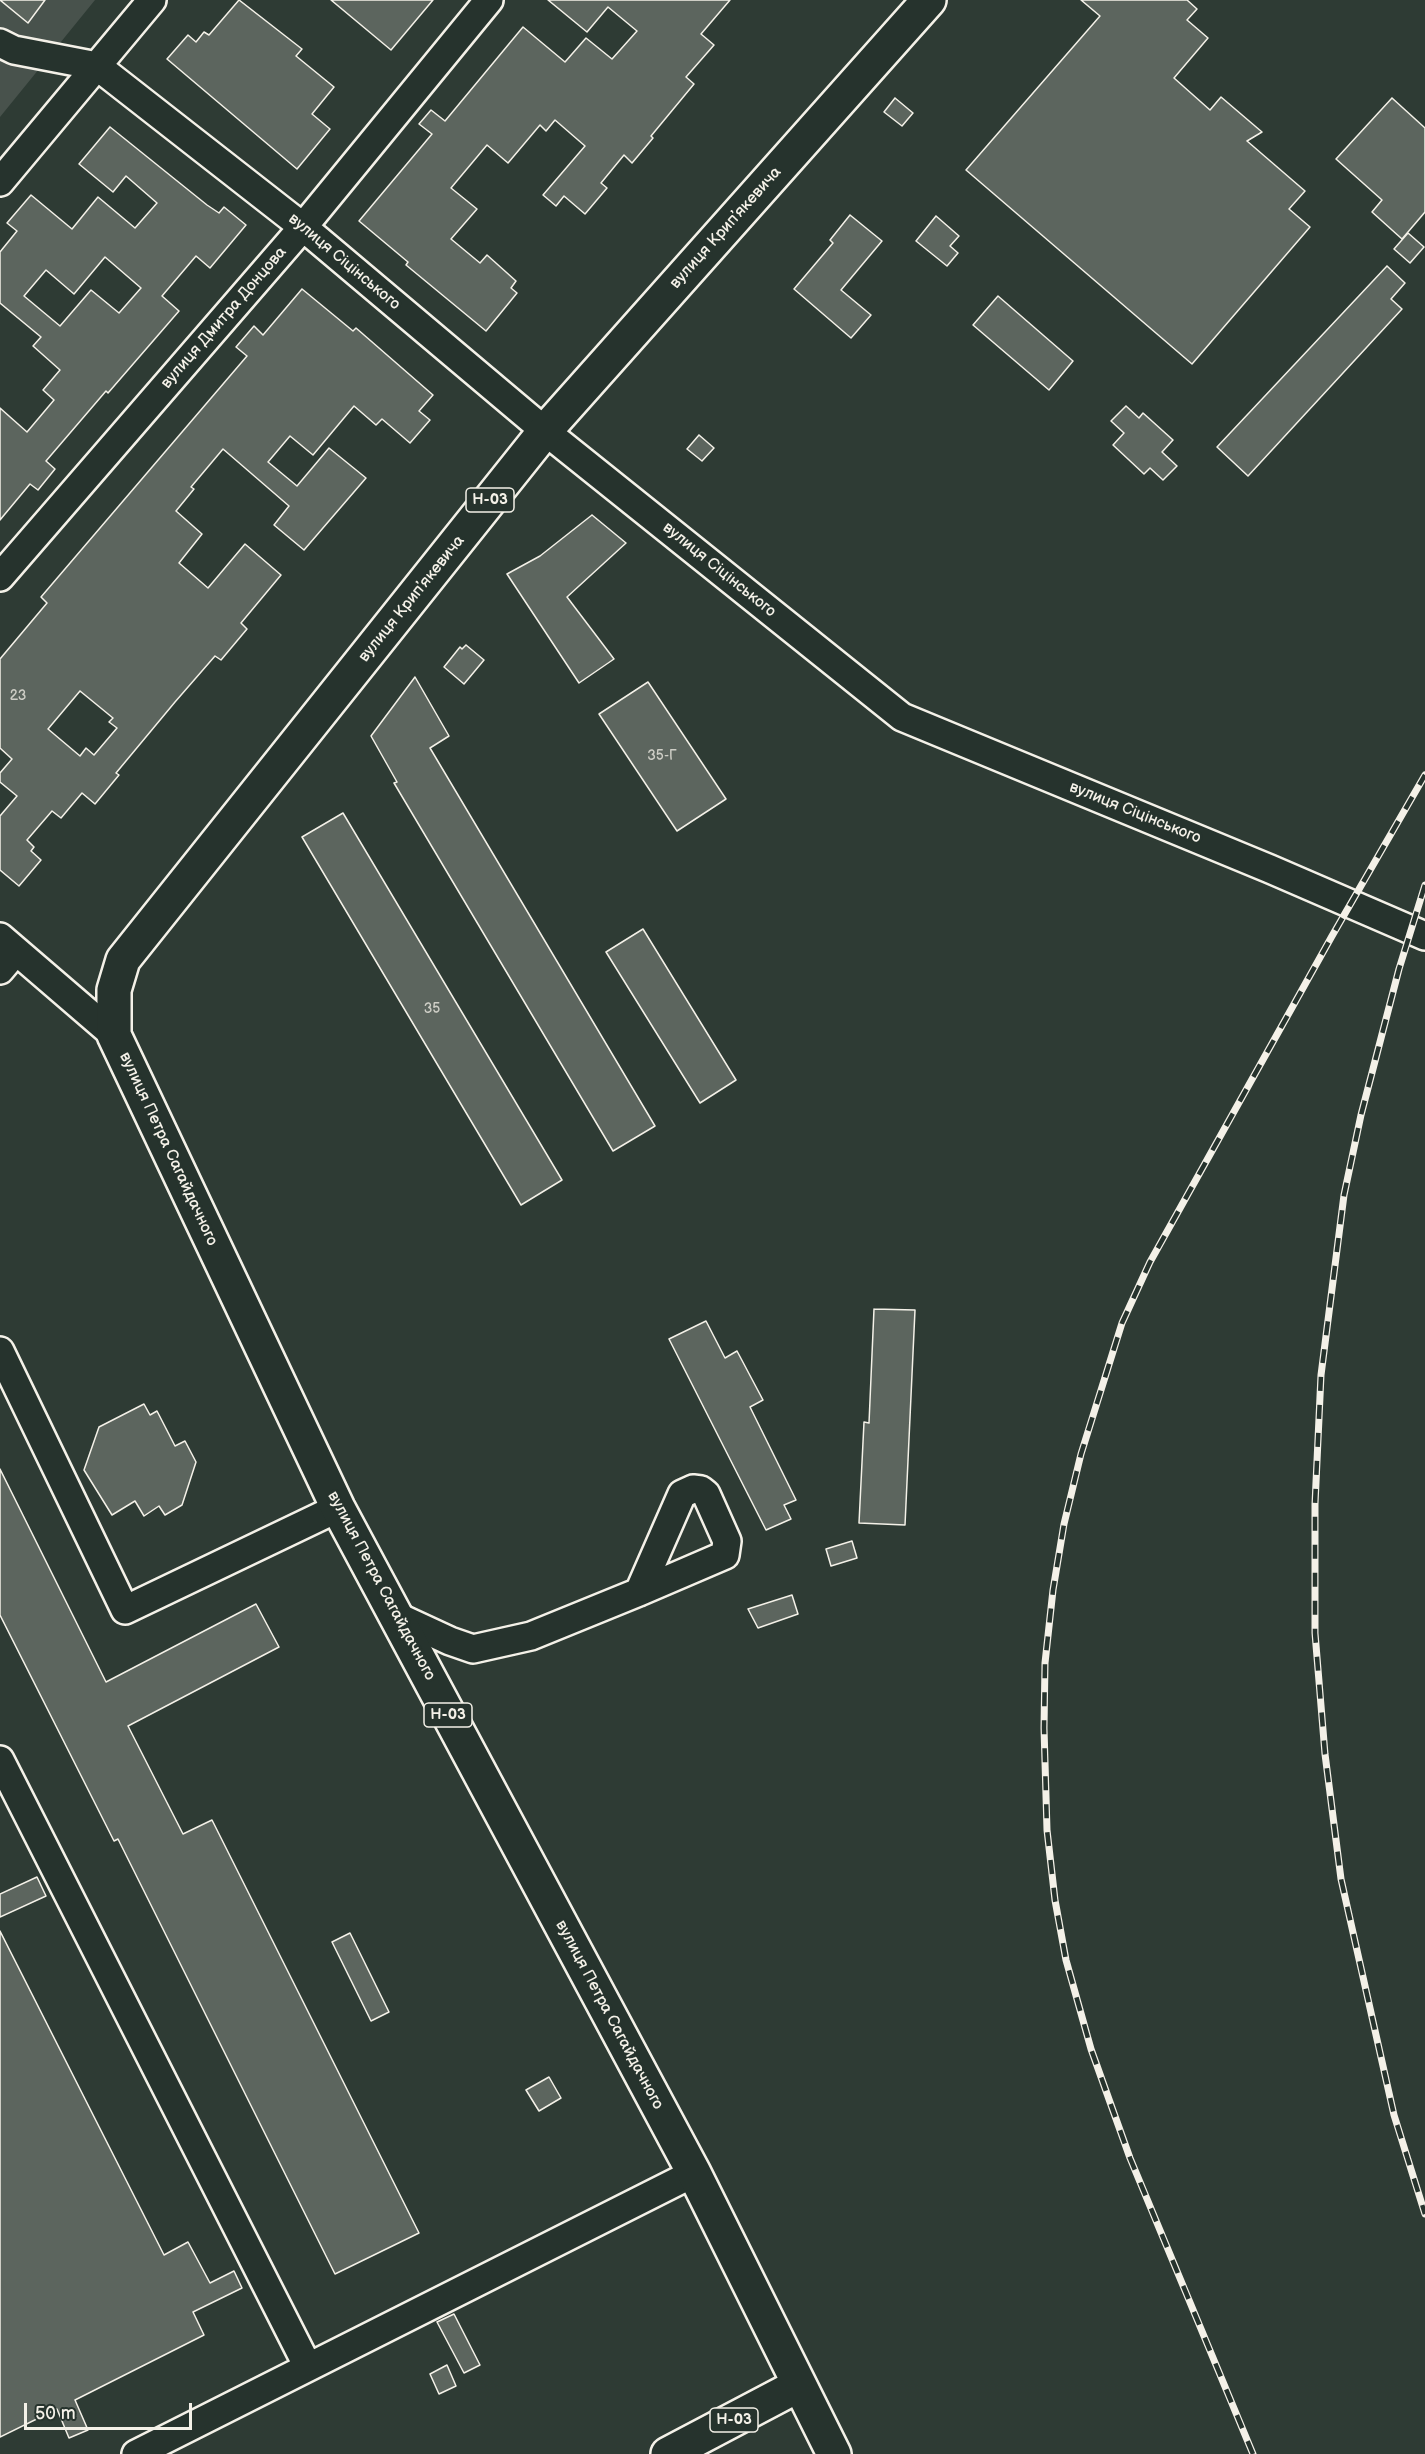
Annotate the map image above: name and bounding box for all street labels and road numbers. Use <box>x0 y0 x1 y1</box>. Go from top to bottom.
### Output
street label: вулиця Крипʼякевича <box>666 163 786 293</box>
street label: вулиця Сіцінського <box>284 210 404 314</box>
street label: вулиця Дмитра Донцова <box>157 243 291 393</box>
road number: Н-03 <box>466 488 514 512</box>
street label: вулиця Сіцінського <box>659 518 779 622</box>
street label: вулиця Крипʼякевича <box>355 532 469 666</box>
street label: вулиця Сіцінського <box>1066 778 1204 848</box>
street label: вулиця Петра Сагайдачного <box>115 1049 221 1249</box>
street label: вулиця Петра Сагайдачного <box>323 1488 439 1684</box>
road number: Н-03 <box>424 1703 472 1727</box>
street label: вулиця Петра Сагайдачного <box>551 1917 667 2113</box>
road number: Н-03 <box>710 2408 758 2432</box>

